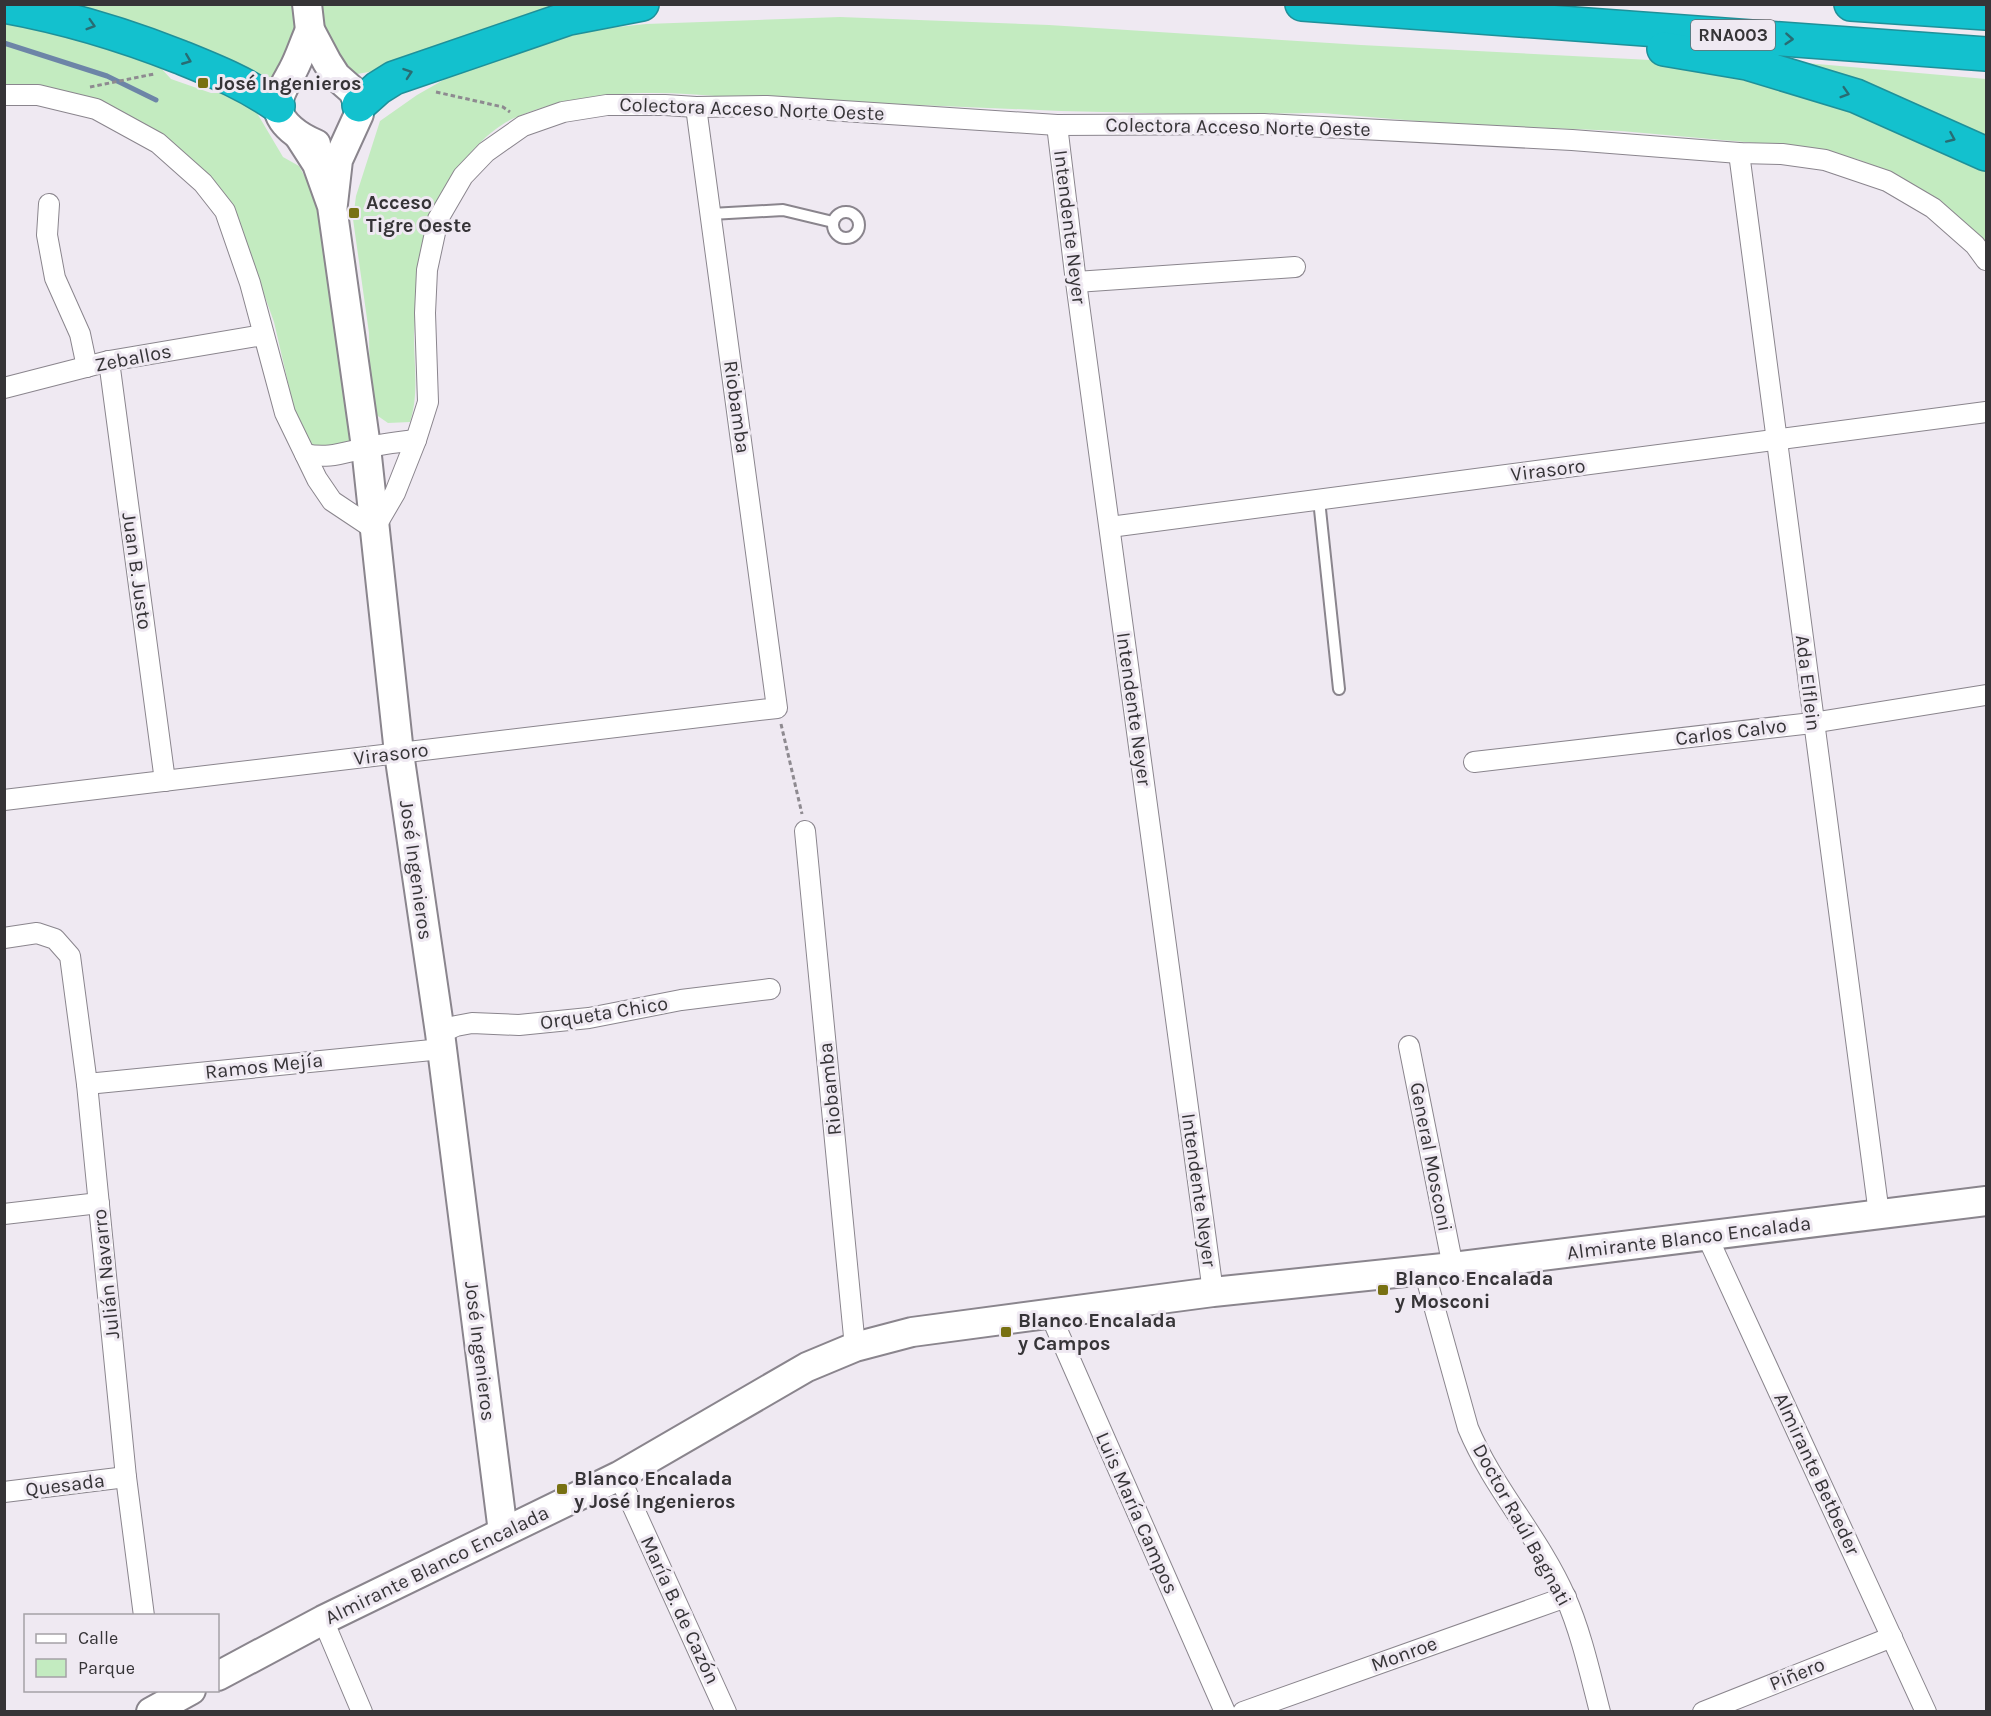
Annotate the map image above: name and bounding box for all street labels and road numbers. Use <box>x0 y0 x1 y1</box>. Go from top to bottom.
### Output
road number: RNA003 <box>1691 20 1775 50</box>
street label: Colectora Acceso Norte Oeste <box>619 93 885 125</box>
street label: Colectora Acceso Norte Oeste <box>1105 113 1371 141</box>
street label: Intendente Neyer <box>1049 149 1091 306</box>
street label: Zeballos <box>93 339 173 377</box>
street label: Riobamba <box>719 359 755 455</box>
street label: Virasoro <box>1509 454 1587 486</box>
street label: Juan B. Justo <box>117 511 157 631</box>
street label: Intendente Neyer <box>1112 631 1156 788</box>
street label: Ada Elflein <box>1791 634 1825 732</box>
street label: Carlos Calvo <box>1674 714 1788 750</box>
street label: Virasoro <box>352 738 430 770</box>
street label: José Ingenieros <box>395 799 437 941</box>
street label: Orqueta Chico <box>538 992 670 1034</box>
street label: Riobamba <box>814 1041 846 1137</box>
street label: Ramos Mejía <box>204 1048 324 1084</box>
street label: General Mosconi <box>1405 1080 1457 1234</box>
street label: Intendente Neyer <box>1177 1112 1221 1269</box>
street label: Julián Navarro <box>88 1208 124 1340</box>
street label: Almirante Blanco Encalada <box>1566 1212 1812 1264</box>
street label: José Ingenieros <box>460 1280 500 1422</box>
street label: Almirante Betbeder <box>1769 1389 1865 1559</box>
street label: Luis María Campos <box>1091 1429 1183 1597</box>
street label: Doctor Raúl Bagnati <box>1468 1440 1576 1610</box>
street label: Quesada <box>24 1469 106 1501</box>
street label: Almirante Blanco Encalada <box>321 1501 553 1629</box>
street label: María B. de Cazón <box>636 1533 724 1687</box>
street label: Monroe <box>1368 1632 1440 1676</box>
street label: Piñero <box>1766 1653 1828 1695</box>

